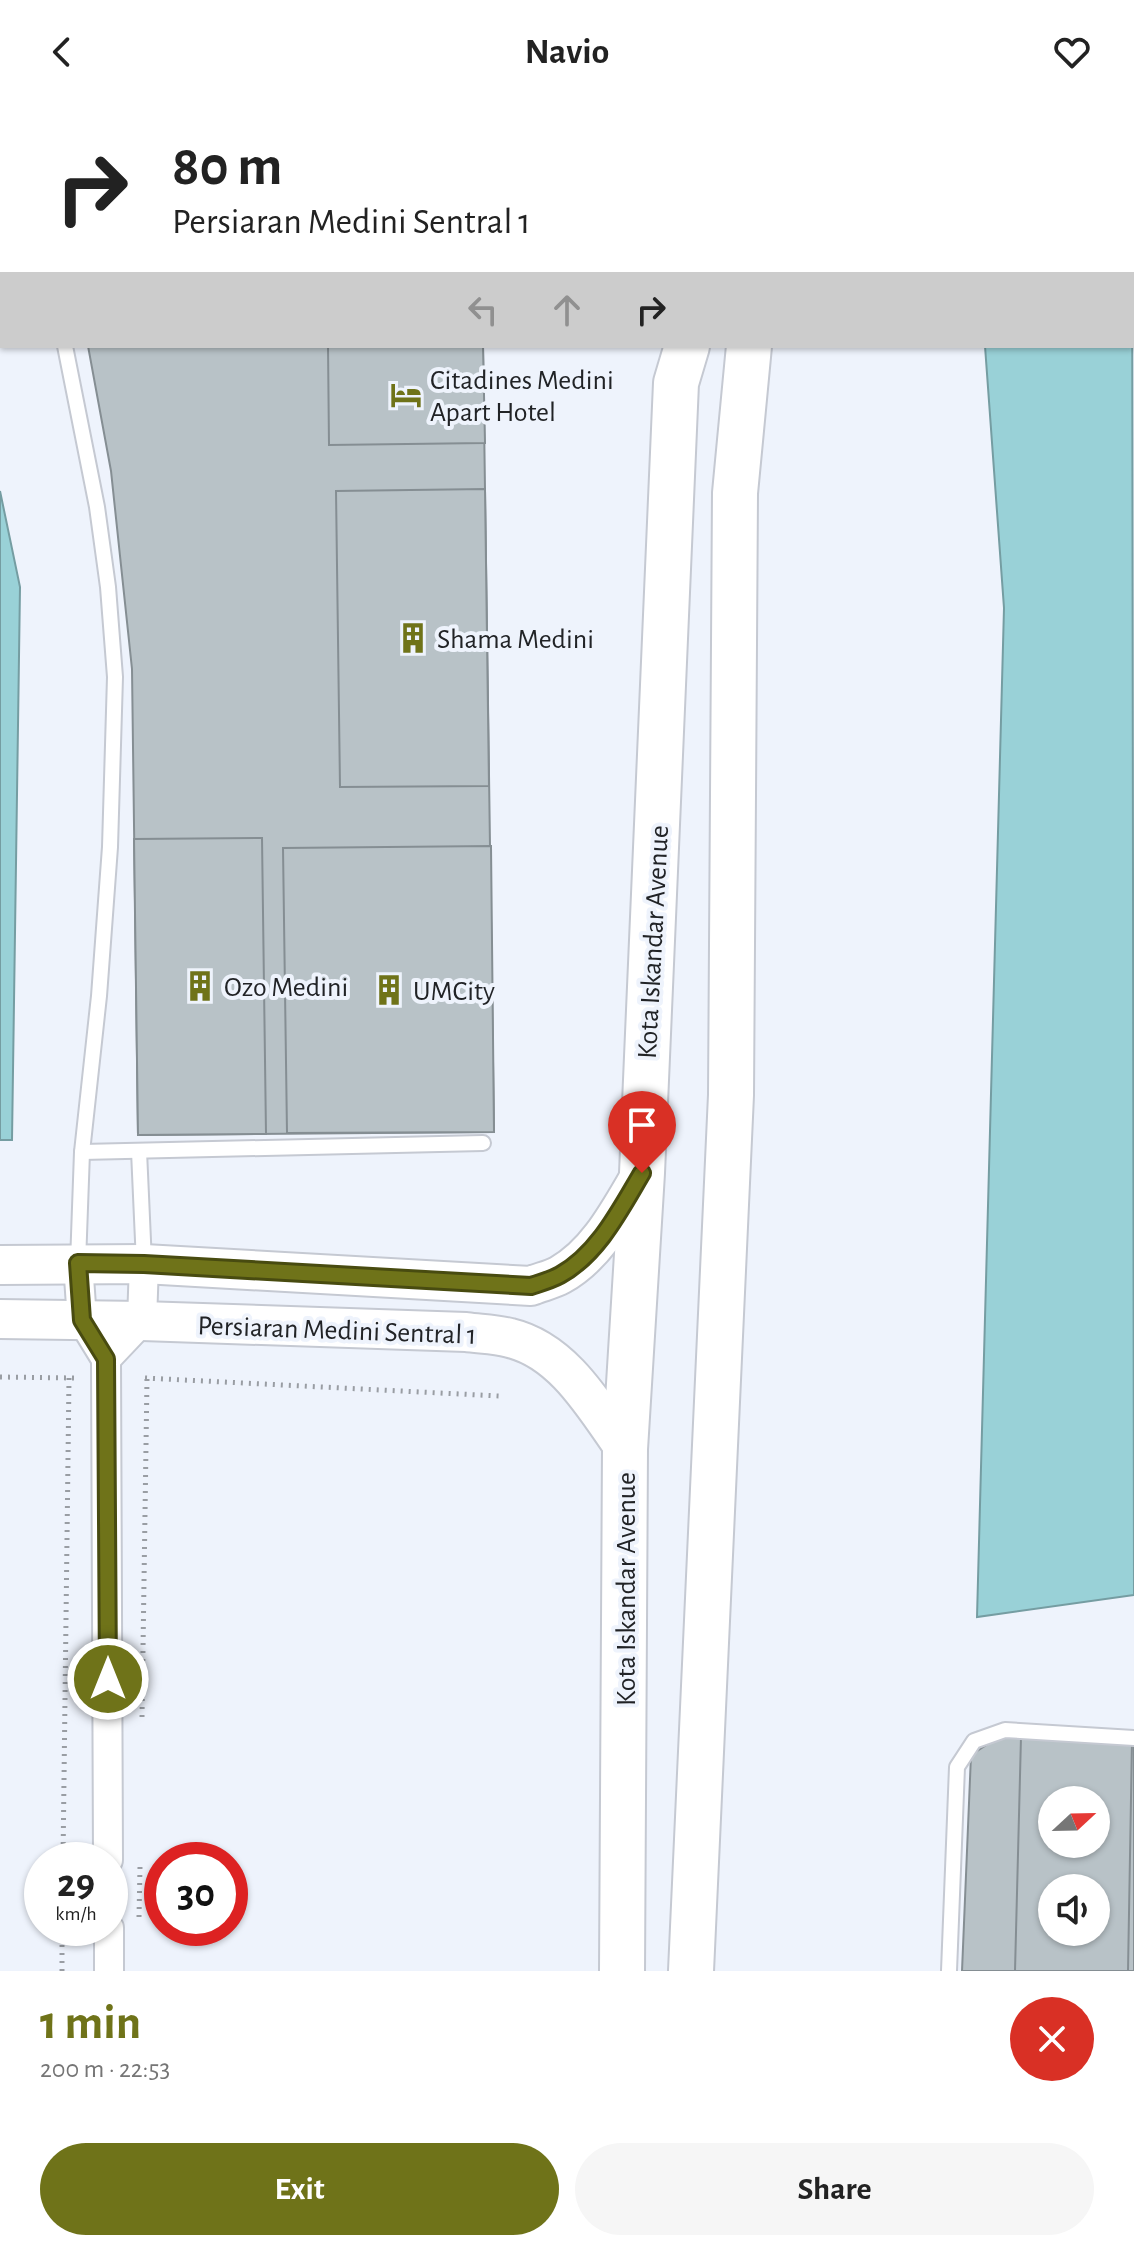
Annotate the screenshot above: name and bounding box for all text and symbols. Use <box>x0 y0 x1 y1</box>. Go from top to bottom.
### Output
icon: back <box>40 30 84 74</box>
icon: heart <box>1050 30 1094 74</box>
text: Navio <box>525 34 609 70</box>
icon: right <box>40 136 144 240</box>
text: 80 m <box>172 139 282 195</box>
text: Persiaran Medini Sentral 1 <box>172 204 531 240</box>
icon: left <box>461 288 505 332</box>
icon: ahead <box>545 288 589 332</box>
icon: right <box>629 288 673 332</box>
place label: Citadines Medini Apart Hotel <box>430 367 614 427</box>
hotel icon: Citadines Medini Apart Hotel <box>389 378 423 412</box>
building icon: Shama Medini <box>396 621 430 655</box>
place label: Shama Medini <box>437 626 594 654</box>
street label: Kota Iskandar Avenue <box>634 825 674 1060</box>
building icon: Ozo Medini <box>183 969 217 1003</box>
building icon: UMCity <box>372 973 406 1007</box>
place label: Ozo Medini <box>224 974 348 1002</box>
place label: UMCity <box>413 978 495 1006</box>
pin <box>608 1091 676 1173</box>
icon: arrive <box>620 1103 664 1147</box>
street label: Persiaran Medini Sentral 1 <box>197 1312 477 1350</box>
street label: Kota Iskandar Avenue <box>613 1472 641 1706</box>
position arrow <box>66 1637 150 1721</box>
north arrow <box>1038 1786 1110 1858</box>
map controls <box>1038 1786 1110 1946</box>
speed limit sign: 30 <box>144 1842 248 1946</box>
text: 29 <box>57 1864 95 1904</box>
button: sound <box>1038 1874 1110 1946</box>
text: km/h <box>55 1904 97 1924</box>
button: close <box>1010 1997 1094 2081</box>
text: 1 min <box>40 2000 141 2048</box>
text: 200 m · 22:53 <box>40 2056 170 2082</box>
button: Exit <box>40 2143 559 2235</box>
button: Share <box>575 2143 1094 2235</box>

